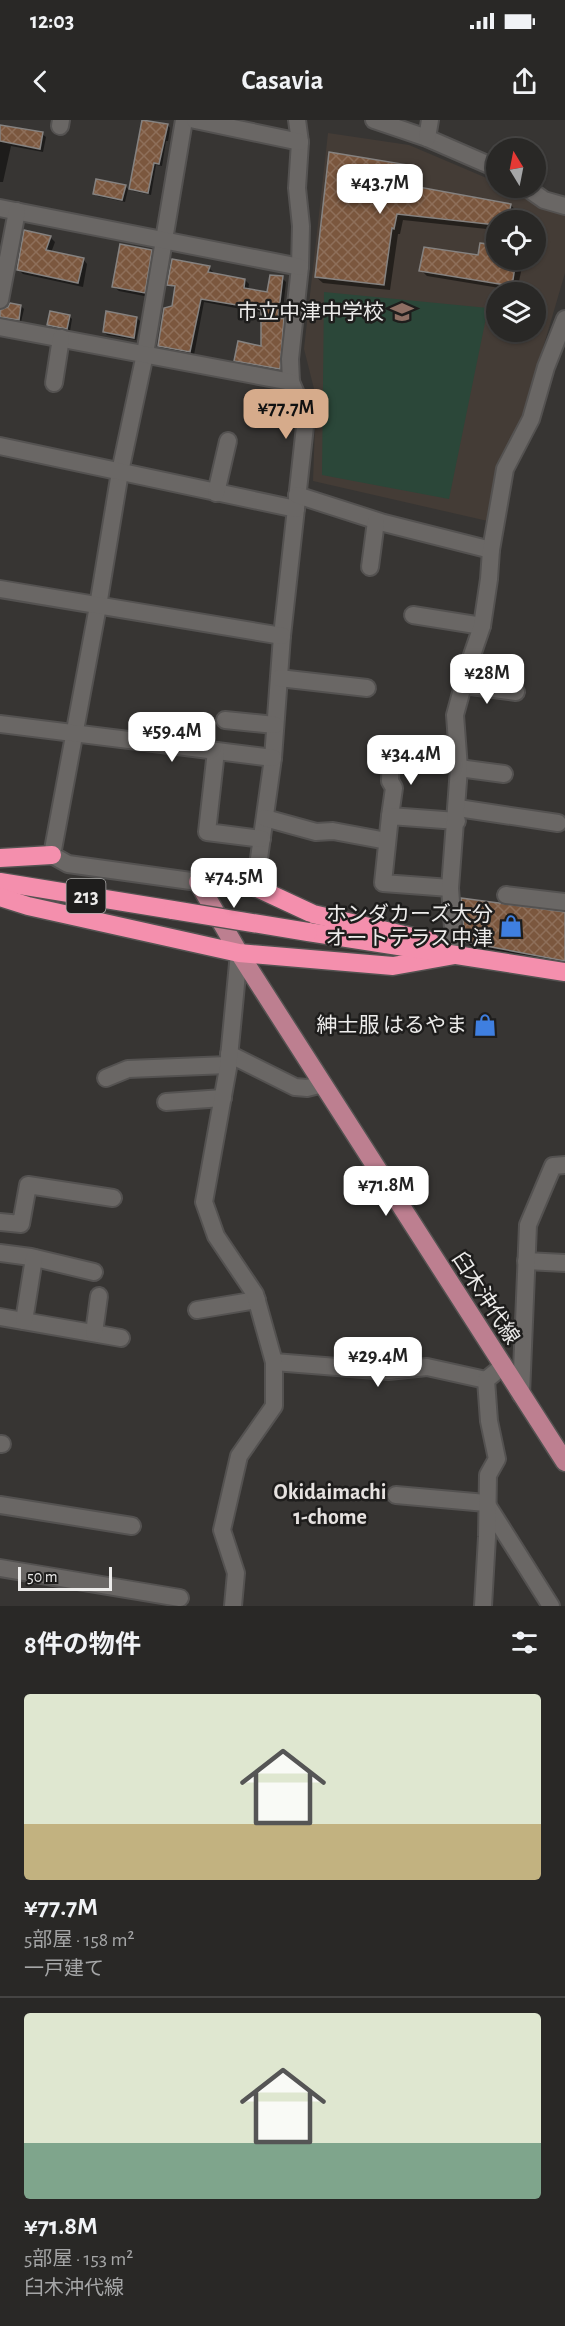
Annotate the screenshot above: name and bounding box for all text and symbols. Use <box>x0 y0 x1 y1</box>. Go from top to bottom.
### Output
text: 12:03 <box>30 10 74 32</box>
icon: back <box>24 65 57 98</box>
icon: share <box>508 65 541 98</box>
text: Casavia <box>241 67 324 94</box>
north arrow <box>486 138 546 198</box>
map controls <box>486 138 546 342</box>
pin: ¥43.7M <box>331 164 429 215</box>
text: ¥43.7M <box>351 173 409 193</box>
button: locate <box>486 210 546 270</box>
button: layers <box>486 282 546 342</box>
school or university icon: 市立中津中学校 <box>389 299 415 325</box>
place label: 市立中津中学校 <box>237 301 384 323</box>
pin: ¥77.7M <box>237 389 335 440</box>
text: ¥77.7M <box>258 398 314 418</box>
pin: ¥28M <box>451 654 523 705</box>
text: ¥28M <box>464 663 510 683</box>
pin: ¥59.4M <box>123 712 221 763</box>
text: ¥59.4M <box>142 721 202 741</box>
pin: ¥34.4M <box>362 735 460 786</box>
text: ¥34.4M <box>381 744 441 764</box>
pin: ¥74.5M <box>185 858 283 909</box>
text: ¥74.5M <box>205 867 263 887</box>
road number: 213 <box>66 879 106 913</box>
place label: ホンダカーズ大分 オートテラス中津 <box>325 902 493 949</box>
shop icon: ホンダカーズ大分 オートテラス中津 <box>498 913 524 939</box>
shop icon: 紳士服 はるやま <box>472 1012 498 1038</box>
place label: 紳士服 はるやま <box>317 1014 467 1036</box>
pin: ¥71.8M <box>337 1166 435 1217</box>
text: ¥71.8M <box>358 1175 414 1195</box>
street label: 臼木沖代線 <box>448 1248 524 1348</box>
pin: ¥29.4M <box>329 1337 427 1388</box>
text: ¥29.4M <box>348 1346 408 1366</box>
district label: Okidaimachi 1-chome <box>274 1481 386 1528</box>
scale bar <box>18 1564 112 1592</box>
text: 50 m <box>27 1569 58 1585</box>
icon: filters <box>508 1626 541 1659</box>
text: 8件の物件 <box>24 1632 141 1658</box>
icon: home <box>229 1733 337 1841</box>
text: ¥77.7M <box>24 1894 98 1920</box>
text: 5部屋 · 158 m² <box>24 1930 135 1950</box>
text: 一戸建て <box>24 1959 104 1979</box>
icon: home <box>229 2052 337 2160</box>
text: ¥71.8M <box>24 2213 98 2239</box>
text: 5部屋 · 153 m² <box>24 2249 133 2269</box>
text: 臼木沖代線 <box>24 2278 124 2298</box>

